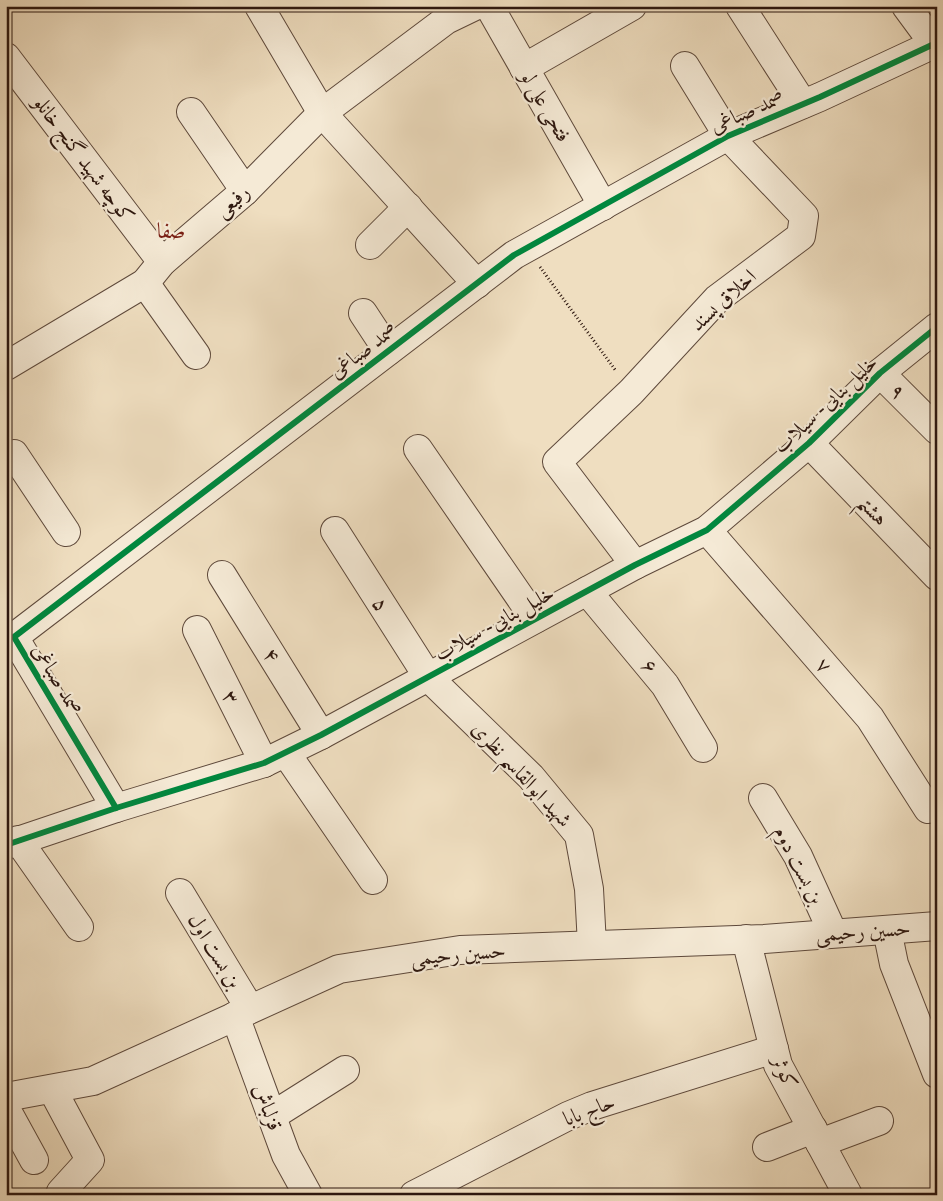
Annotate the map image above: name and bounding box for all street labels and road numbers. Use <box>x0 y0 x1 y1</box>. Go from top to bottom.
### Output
street label: فتحی علی لو <box>512 64 577 148</box>
street label: صمد صباغی <box>706 83 789 140</box>
street label: کوچه شهید گنج خانلو <box>22 89 140 231</box>
street label: رفیعی <box>209 179 256 224</box>
street label: اخلاق پسند <box>684 263 762 337</box>
street label: صمد صباغی <box>324 316 403 385</box>
street label: خلیل بنایی- سیلاب <box>767 349 884 460</box>
street label: ۹ <box>884 378 912 405</box>
street label: هشتم <box>846 489 894 537</box>
street label: خلیل بنایی- سیلاب <box>429 579 560 668</box>
street label: ۵ <box>366 592 395 617</box>
street label: صمد صباغی <box>26 639 89 720</box>
street label: ۴ <box>257 643 286 668</box>
street label: ۷ <box>809 652 838 679</box>
street label: ۶ <box>635 653 664 680</box>
street label: ۳ <box>216 686 245 709</box>
street label: شهید ابوالقاسم نظری <box>460 716 578 838</box>
street label: بن بست دوم <box>764 821 830 911</box>
street label: بن بست اول <box>181 908 248 994</box>
street label: حسین رحیمی <box>815 915 912 948</box>
street label: حسین رحیمی <box>409 937 507 972</box>
street label: کوثر <box>765 1049 804 1093</box>
street label: قزلباش <box>247 1080 288 1134</box>
street label: حاج بابا <box>559 1088 621 1137</box>

